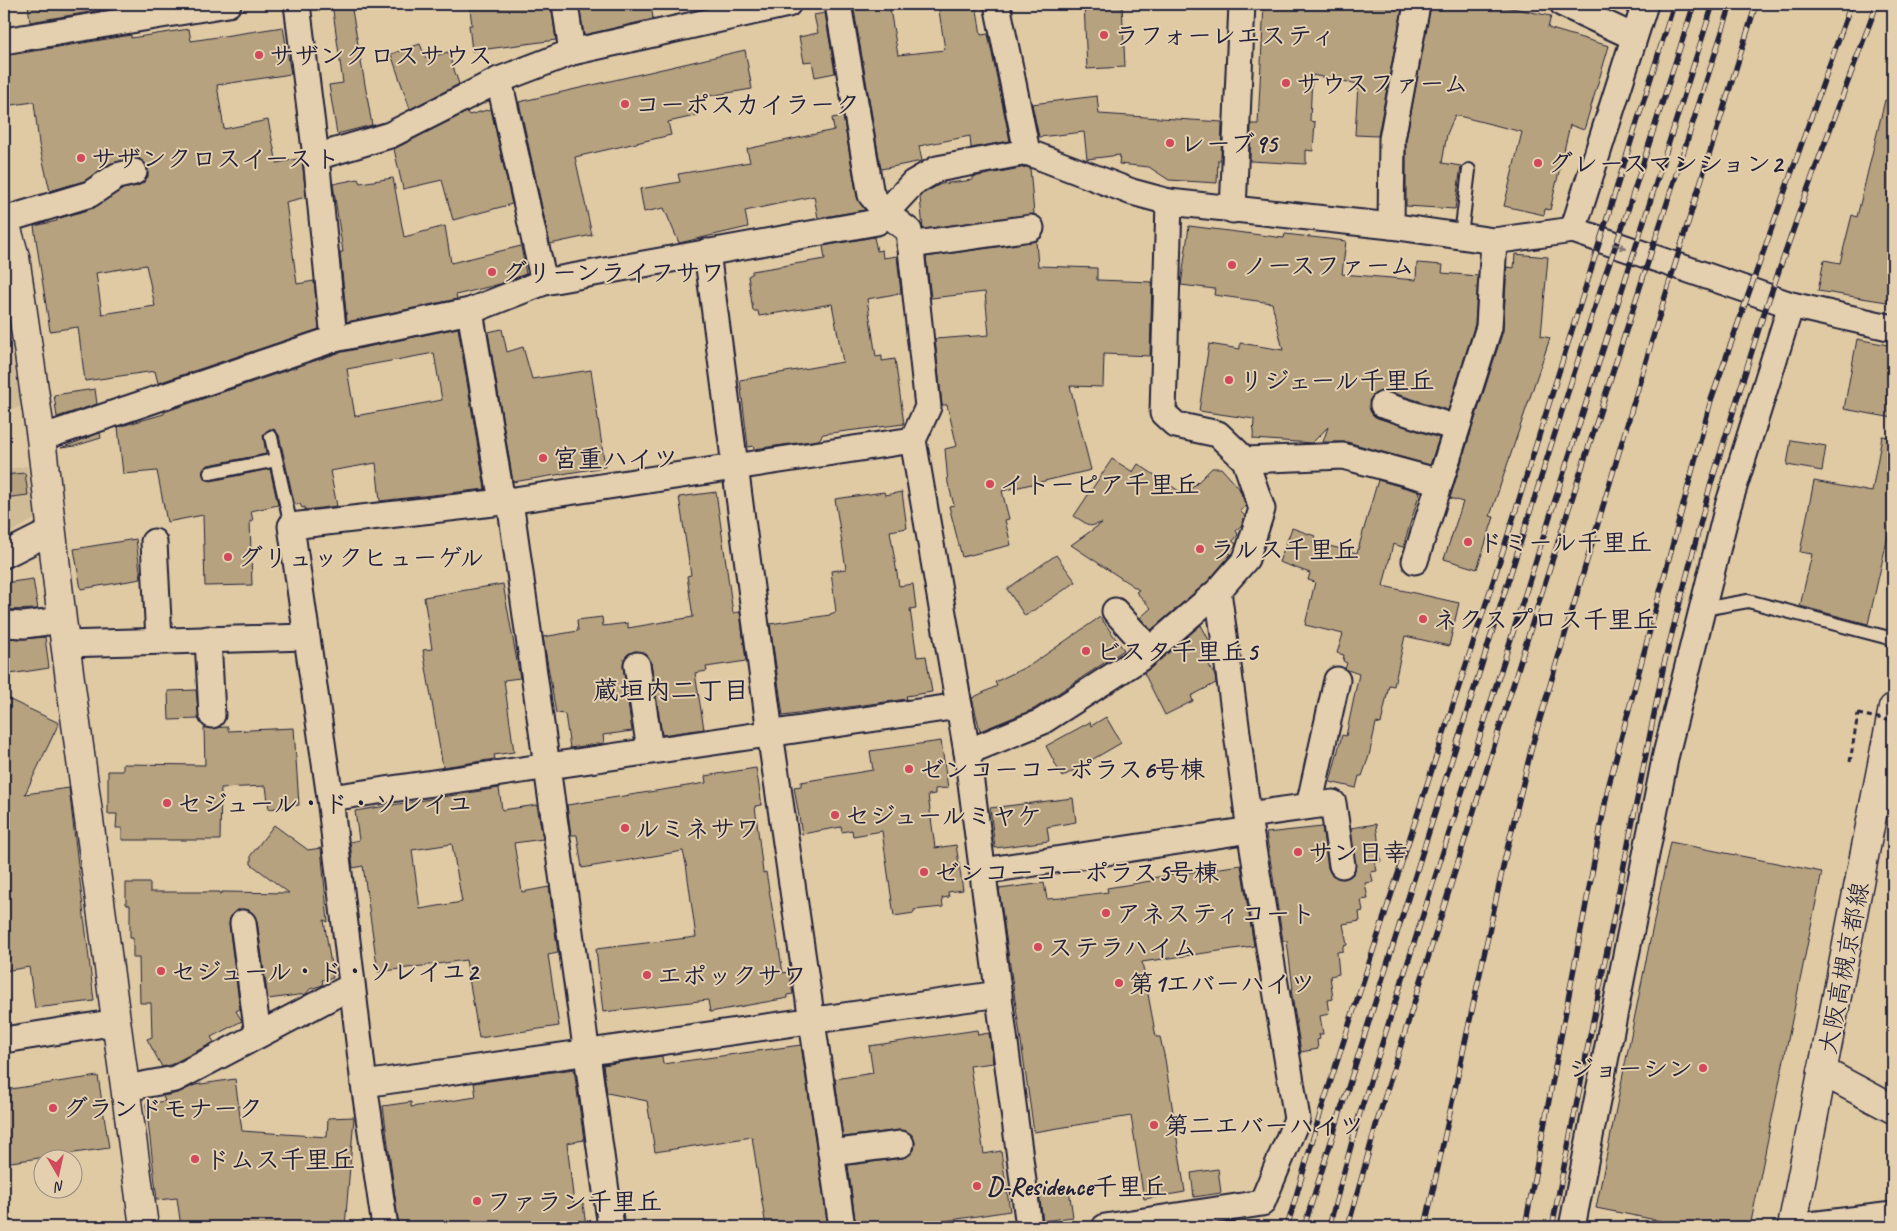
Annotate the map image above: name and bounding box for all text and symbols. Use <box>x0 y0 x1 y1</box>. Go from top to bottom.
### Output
place label: ラフォーレエスティ <box>1114 20 1336 52</box>
marker: ラフォーレエスティ <box>1098 29 1110 41</box>
place label: サザンクロスサウス <box>269 40 493 72</box>
marker: サザンクロスサウス <box>253 49 265 61</box>
place label: サウスファーム <box>1296 68 1469 100</box>
marker: サウスファーム <box>1280 77 1292 89</box>
place label: コーポスカイラーク <box>635 89 860 121</box>
marker: コーポスカイラーク <box>619 98 631 110</box>
place label: レーブ95 <box>1180 128 1279 160</box>
marker: レーブ95 <box>1164 137 1176 149</box>
place label: サザンクロスイースト <box>91 143 340 175</box>
place label: グレースマンション2 <box>1548 148 1785 180</box>
marker: サザンクロスイースト <box>75 152 87 164</box>
marker: グレースマンション2 <box>1532 157 1544 169</box>
one-way arrow <box>1612 243 1627 250</box>
place label: ノースファーム <box>1242 250 1415 282</box>
place label: グリーンライフサワ <box>502 257 725 289</box>
marker: ノースファーム <box>1226 259 1238 271</box>
marker: グリーンライフサワ <box>486 266 498 278</box>
place label: リジェール千里丘 <box>1239 365 1435 397</box>
marker: リジェール千里丘 <box>1223 374 1235 386</box>
place label: 宮重ハイツ <box>553 443 678 475</box>
marker: 宮重ハイツ <box>537 452 549 464</box>
place label: イトーピア千里丘 <box>1000 469 1200 501</box>
marker: イトーピア千里丘 <box>984 478 996 490</box>
place label: ドミール千里丘 <box>1478 527 1652 559</box>
place label: ラルス千里丘 <box>1210 534 1359 566</box>
marker: ドミール千里丘 <box>1462 536 1474 548</box>
place label: グリュックヒューゲル <box>238 542 485 574</box>
marker: ラルス千里丘 <box>1194 543 1206 555</box>
marker: グリュックヒューゲル <box>222 551 234 563</box>
place label: ネクスプロス千里丘 <box>1433 604 1658 636</box>
marker: ネクスプロス千里丘 <box>1417 613 1429 625</box>
place label: ビスタ千里丘5 <box>1096 636 1260 668</box>
marker: ビスタ千里丘5 <box>1080 645 1092 657</box>
district label: 蔵垣内二丁目 <box>593 674 749 707</box>
place label: ゼンコーコーポラス6号棟 <box>919 754 1205 786</box>
marker: ゼンコーコーポラス6号棟 <box>903 763 915 775</box>
place label: セジュール・ド・ソレイユ <box>177 788 473 820</box>
marker: セジュール・ド・ソレイユ <box>161 797 173 809</box>
place label: セジュールミヤケ <box>845 800 1042 832</box>
marker: セジュールミヤケ <box>829 809 841 821</box>
place label: ルミネサワ <box>635 813 760 845</box>
marker: ルミネサワ <box>619 822 631 834</box>
place label: サン日幸 <box>1308 837 1408 869</box>
marker: サン日幸 <box>1292 846 1304 858</box>
place label: ゼンコーコーポラス5号棟 <box>934 857 1219 889</box>
marker: ゼンコーコーポラス5号棟 <box>918 866 930 878</box>
street label: 大阪高槻京都線 <box>1812 879 1876 1057</box>
place label: アネスティコート <box>1116 898 1316 930</box>
marker: アネスティコート <box>1100 907 1112 919</box>
place label: ステラハイム <box>1048 932 1198 964</box>
marker: ステラハイム <box>1032 941 1044 953</box>
place label: セジュール・ド・ソレイユ2 <box>171 956 481 988</box>
place label: エポックサワ <box>657 960 807 992</box>
marker: セジュール・ド・ソレイユ2 <box>155 965 167 977</box>
place label: 第1エバーハイツ <box>1129 968 1315 1000</box>
marker: エポックサワ <box>641 969 653 981</box>
marker: 第1エバーハイツ <box>1113 977 1125 989</box>
place label: ジョーシン <box>1568 1053 1693 1085</box>
marker: ジョーシン <box>1697 1062 1709 1074</box>
place label: グランドモナーク <box>63 1093 263 1125</box>
marker: グランドモナーク <box>47 1102 59 1114</box>
place label: 第二エバーハイツ <box>1164 1110 1364 1142</box>
marker: 第二エバーハイツ <box>1148 1119 1160 1131</box>
place label: ドムス千里丘 <box>205 1144 355 1176</box>
north arrow <box>32 1148 82 1198</box>
marker: ドムス千里丘 <box>189 1153 201 1165</box>
place label: D-Residence千里丘 <box>987 1171 1168 1203</box>
text: N <box>52 1177 66 1196</box>
marker: D-Residence千里丘 <box>971 1180 983 1192</box>
place label: ファラン千里丘 <box>487 1186 662 1218</box>
marker: ファラン千里丘 <box>471 1195 483 1207</box>

